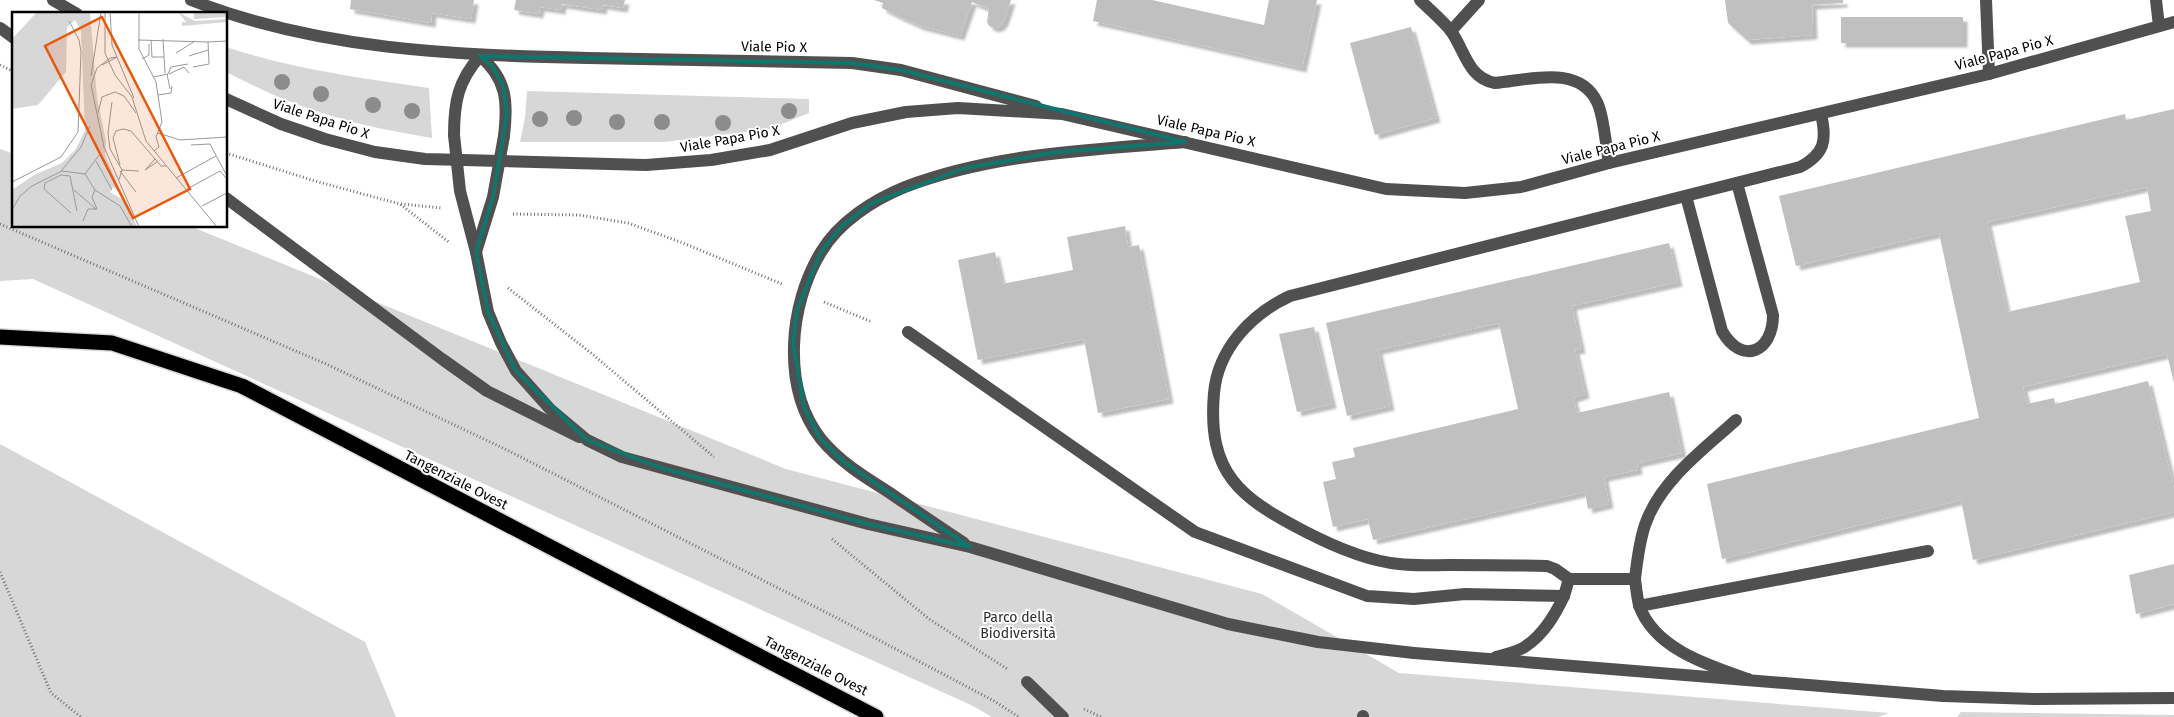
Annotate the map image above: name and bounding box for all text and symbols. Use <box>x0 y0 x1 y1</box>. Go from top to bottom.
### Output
inset map <box>12 12 228 228</box>
street label: Viale Papa Pio X <box>1953 32 2055 74</box>
street label: Viale Pio X <box>741 38 808 56</box>
street label: Viale Papa Pio X <box>271 95 372 143</box>
street label: Viale Papa Pio X <box>1155 111 1257 151</box>
street label: Viale Papa Pio X <box>679 122 781 156</box>
street label: Viale Papa Pio X <box>1560 127 1662 168</box>
street label: Tangenziale Ovest <box>401 447 511 514</box>
park label: Parco della Biodiversità <box>980 609 1056 642</box>
street label: Tangenziale Ovest <box>761 633 871 700</box>

